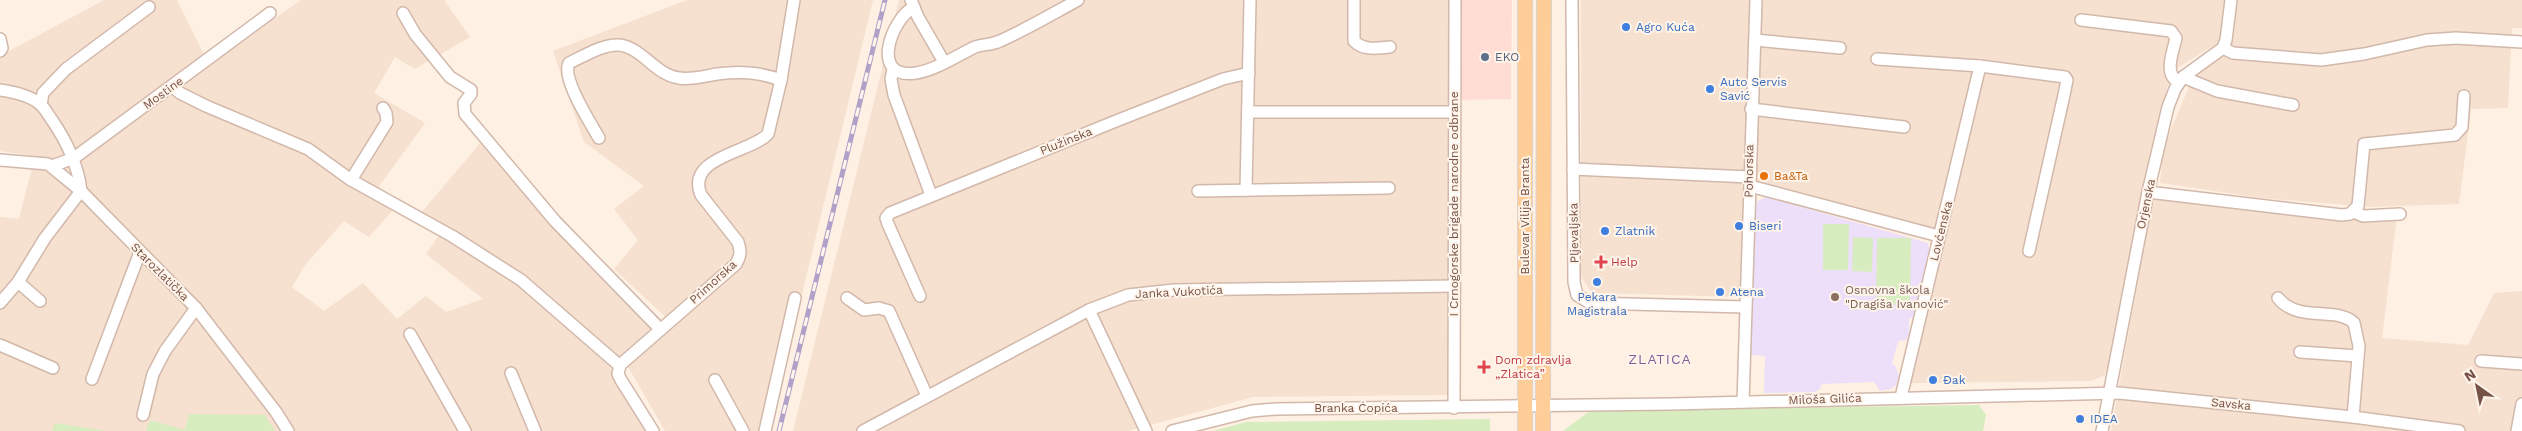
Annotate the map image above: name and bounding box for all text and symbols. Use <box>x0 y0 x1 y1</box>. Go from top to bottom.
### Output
place label: Agro Kuća <box>1636 20 1695 34</box>
marker: Agro Kuća <box>1620 21 1632 33</box>
place label: EKO <box>1495 50 1519 64</box>
marker: EKO <box>1479 51 1491 63</box>
street label: Mostine <box>140 74 186 112</box>
place label: Auto Servis Savić <box>1720 75 1787 103</box>
marker: Auto Servis Savić <box>1704 83 1716 95</box>
street label: I Crnogorske brigade narodne odbrane <box>1447 91 1461 317</box>
street label: Plužinska <box>1038 124 1094 158</box>
street label: Pohorska <box>1742 144 1756 198</box>
street label: Bulevar Vilija Branta <box>1518 157 1532 275</box>
place label: Ba&Ta <box>1774 169 1808 183</box>
marker: Ba&Ta <box>1758 170 1770 182</box>
street label: Orjenska <box>2134 177 2158 230</box>
street label: Lovćenska <box>1927 199 1955 262</box>
street label: Pljevaljska <box>1566 202 1582 263</box>
place label: Biseri <box>1749 219 1781 233</box>
marker: Biseri <box>1733 220 1745 232</box>
place label: Zlatnik <box>1615 224 1655 238</box>
marker: Zlatnik <box>1599 225 1611 237</box>
street label: Starozlatička <box>128 240 192 304</box>
place label: Help <box>1611 255 1638 269</box>
marker: Help <box>1595 256 1607 268</box>
street label: Primorska <box>687 257 740 307</box>
marker: Pekara Magistrala <box>1591 276 1603 288</box>
street label: Janka Vukotića <box>1135 283 1223 301</box>
place label: Osnovna škola "Dragiša Ivanović" <box>1845 283 1949 311</box>
place label: Atena <box>1730 285 1764 299</box>
marker: Atena <box>1714 286 1726 298</box>
place label: Pekara Magistrala <box>1567 290 1627 318</box>
marker: Osnovna škola "Dragiša Ivanović" <box>1829 291 1841 303</box>
district label: ZLATICA <box>1628 351 1692 367</box>
place label: Dom zdravlja „Zlatica” <box>1495 353 1572 381</box>
marker: Dom zdravlja „Zlatica” <box>1477 360 1491 374</box>
north arrow <box>2452 361 2502 411</box>
text: N <box>2461 366 2479 385</box>
place label: Đak <box>1943 373 1966 387</box>
marker: Đak <box>1927 374 1939 386</box>
street label: Miloša Gilića <box>1788 391 1862 407</box>
street label: Savska <box>2210 395 2252 413</box>
street label: Branka Ćopića <box>1314 401 1398 415</box>
place label: IDEA <box>2090 412 2118 426</box>
marker: IDEA <box>2074 413 2086 425</box>

